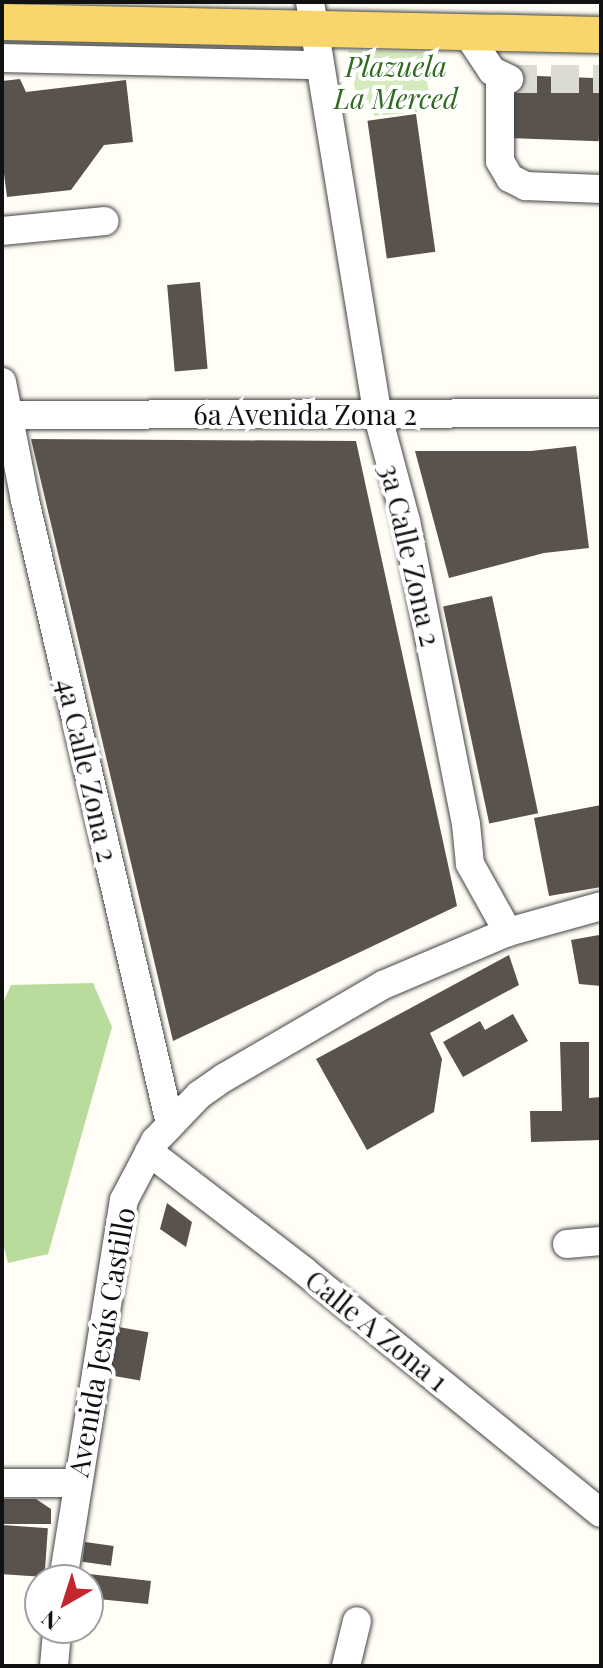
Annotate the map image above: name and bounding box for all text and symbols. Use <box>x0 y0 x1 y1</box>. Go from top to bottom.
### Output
park label: Plazuela La Merced <box>334 49 458 115</box>
street label: 6a Avenida Zona 2 <box>192 397 418 431</box>
street label: 3a Calle Zona 2 <box>374 460 448 650</box>
street label: 4a Calle Zona 2 <box>51 675 125 865</box>
street label: Avenida Jesús Castillo <box>61 1204 141 1480</box>
street label: Calle A Zona 1 <box>299 1262 455 1398</box>
north arrow <box>24 1564 104 1644</box>
text: N <box>35 1604 66 1638</box>

